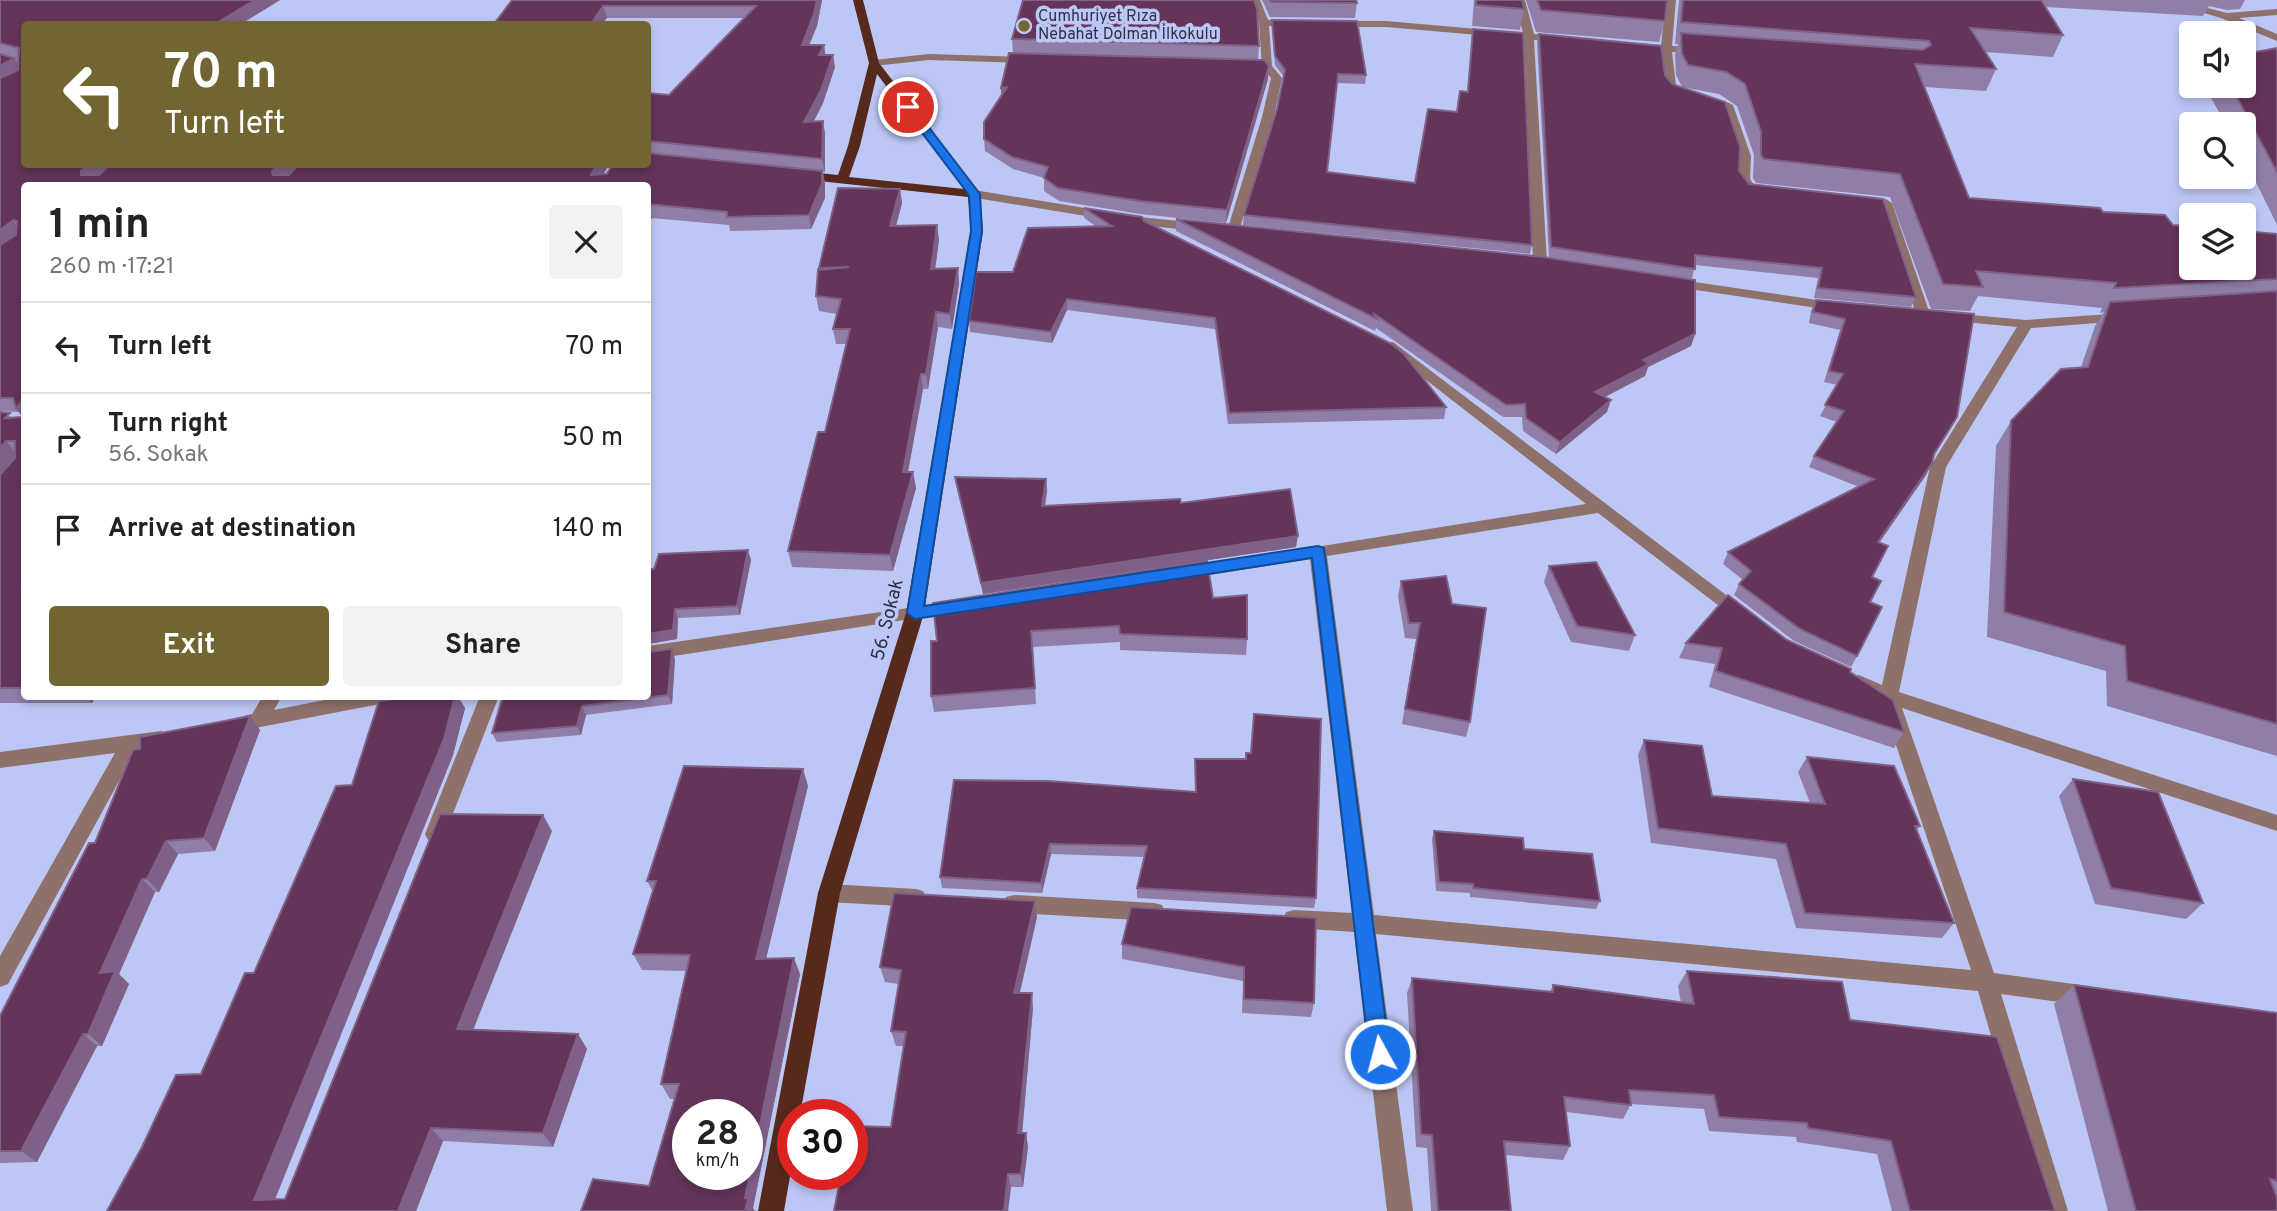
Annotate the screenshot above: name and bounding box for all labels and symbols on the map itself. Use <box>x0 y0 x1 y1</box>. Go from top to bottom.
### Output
place label: Cumhuriyet Rıza Nebahat Dolman İlkokulu <box>1038 7 1218 45</box>
marker: Cumhuriyet Rıza Nebahat Dolman İlkokulu <box>1016 18 1032 34</box>
pin <box>878 77 938 137</box>
street label: 56. Sokak <box>866 577 910 663</box>
position arrow <box>1343 1017 1417 1091</box>
speed limit sign: 30 <box>777 1099 868 1190</box>

